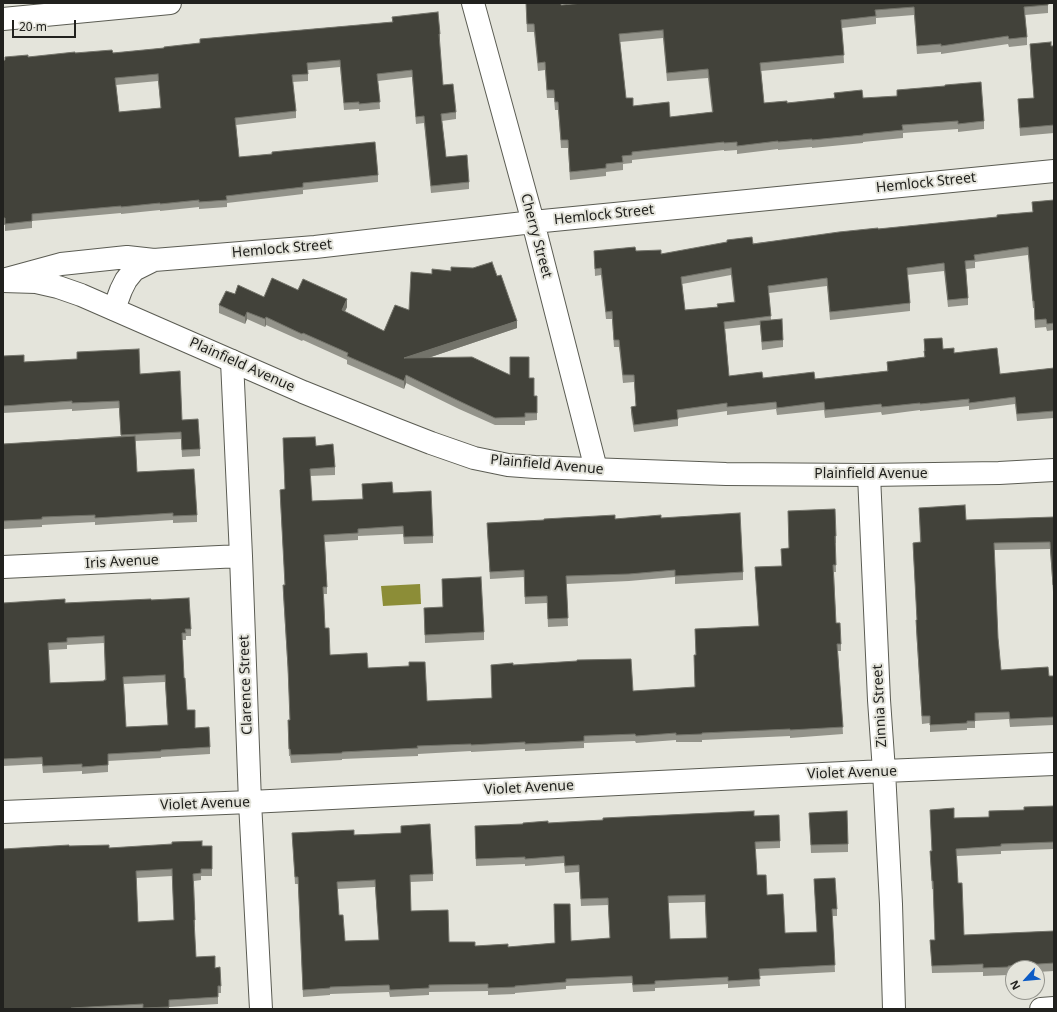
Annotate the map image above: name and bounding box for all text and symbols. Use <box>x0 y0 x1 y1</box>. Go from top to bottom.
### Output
scale bar <box>14 12 78 38</box>
text: 20 m <box>19 18 47 35</box>
street label: Hemlock Street <box>875 169 977 197</box>
street label: Cherry Street <box>517 192 555 280</box>
street label: Hemlock Street <box>553 201 655 229</box>
street label: Hemlock Street <box>231 236 333 262</box>
street label: Plainfield Avenue <box>187 334 297 396</box>
street label: Plainfield Avenue <box>490 452 604 478</box>
street label: Plainfield Avenue <box>814 466 928 482</box>
street label: Iris Avenue <box>85 552 159 572</box>
street label: Clarence Street <box>236 635 256 735</box>
street label: Zinnia Street <box>869 664 891 748</box>
street label: Violet Avenue <box>807 763 897 783</box>
street label: Violet Avenue <box>484 777 574 799</box>
street label: Violet Avenue <box>160 794 250 814</box>
north arrow <box>1005 960 1045 1000</box>
text: N <box>1006 978 1023 993</box>

